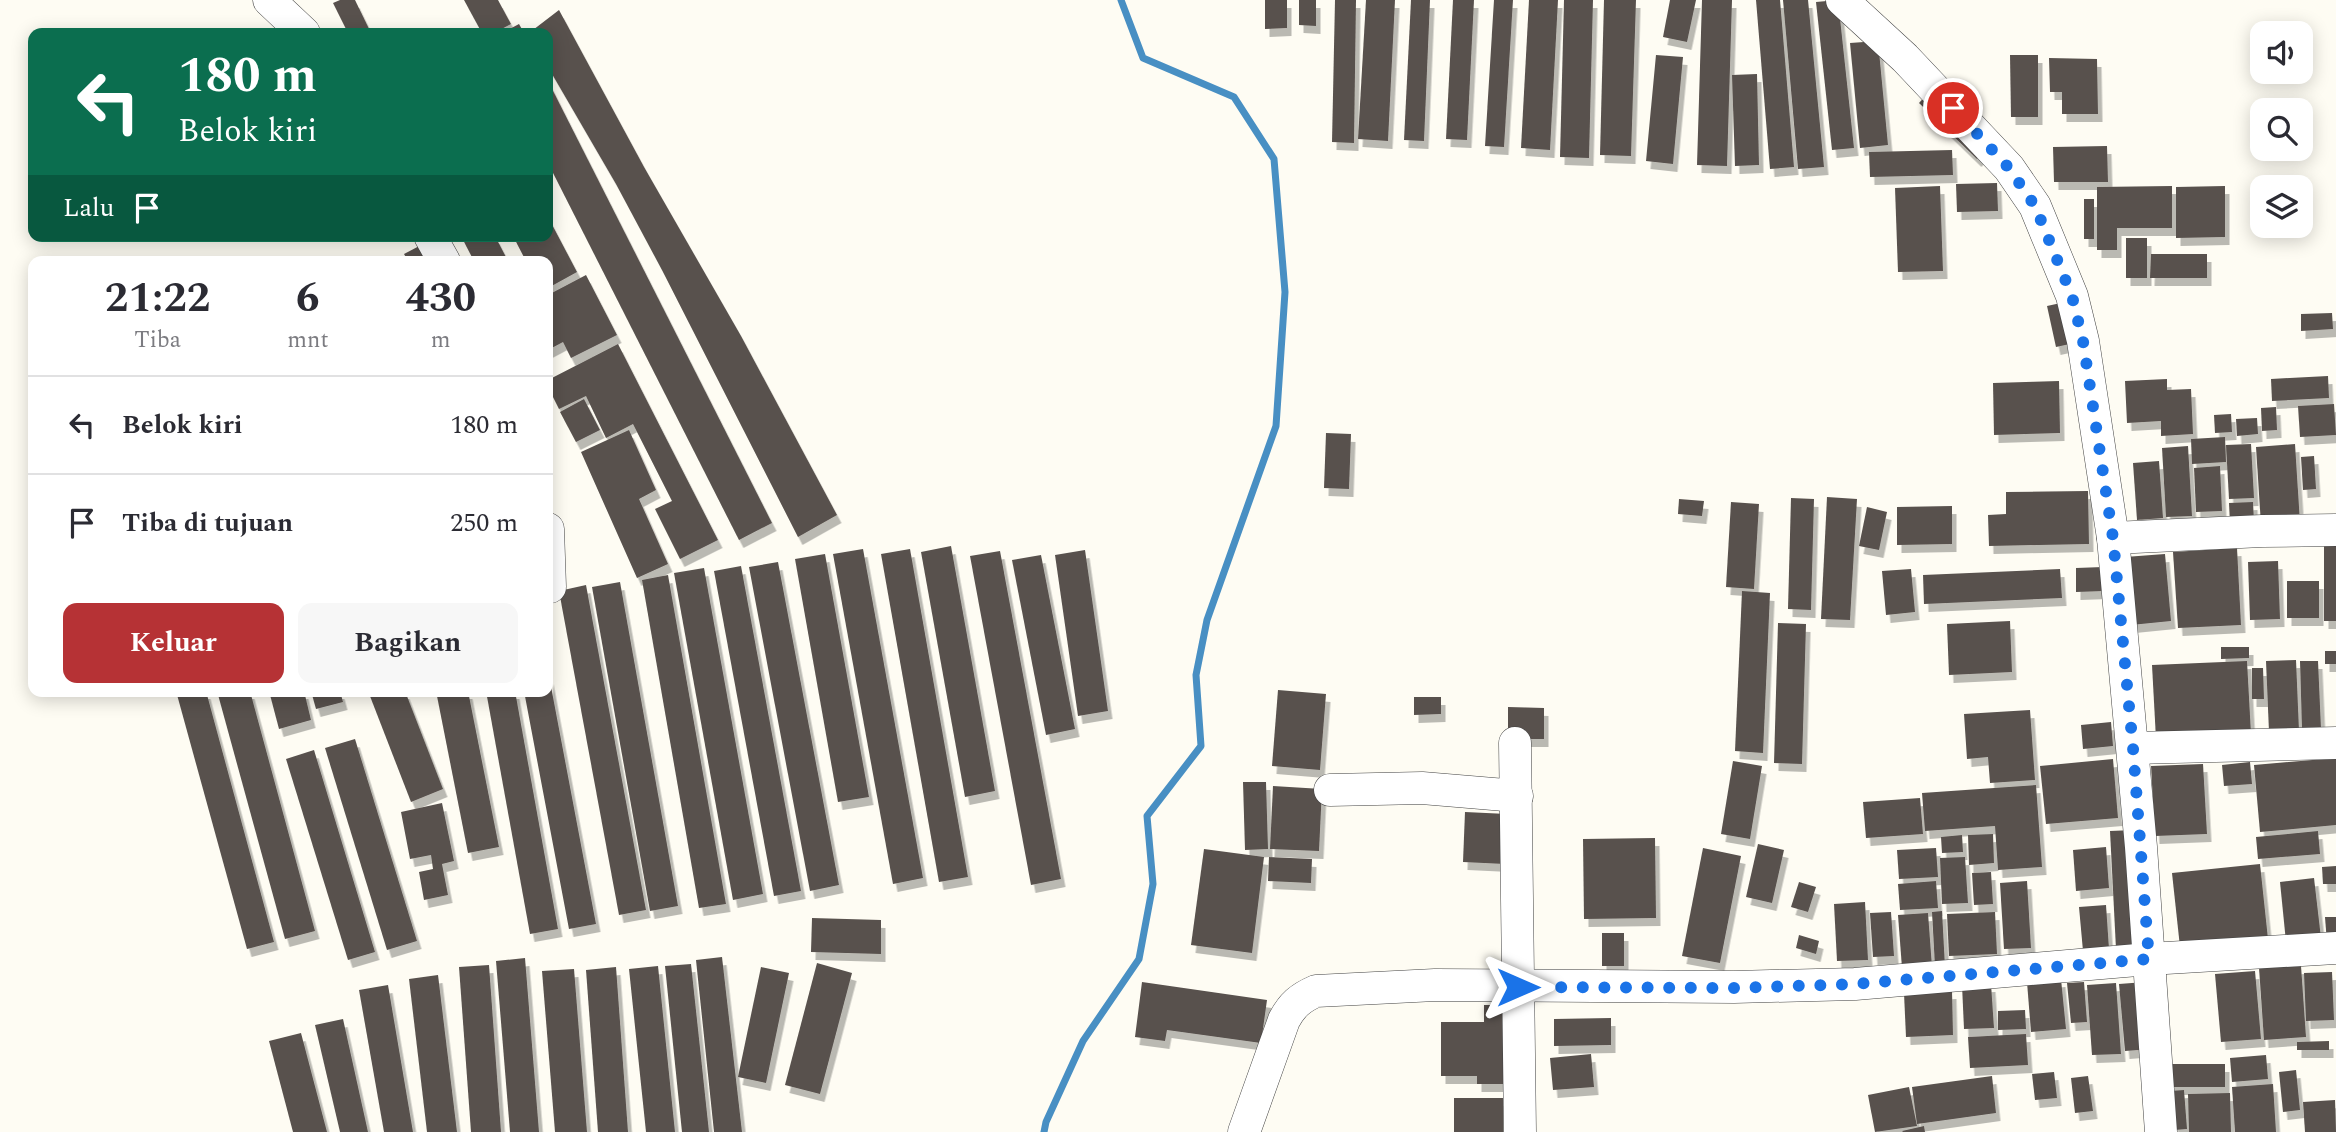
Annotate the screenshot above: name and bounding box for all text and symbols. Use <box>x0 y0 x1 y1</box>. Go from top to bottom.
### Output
map controls <box>2250 21 2313 238</box>
button: sound <box>2250 21 2313 84</box>
text: 180 m <box>178 39 317 114</box>
icon: left <box>63 56 154 147</box>
pin <box>1923 78 1983 138</box>
icon: arrive <box>1934 89 1972 127</box>
button: search <box>2250 98 2313 161</box>
text: Belok kiri <box>178 107 317 156</box>
button: layers <box>2250 175 2313 238</box>
text: Lalu <box>63 188 114 228</box>
icon: arrive <box>128 189 166 227</box>
text: 21:22 <box>105 267 210 330</box>
text: 6 <box>296 267 320 330</box>
text: 430 <box>405 267 476 330</box>
text: Tiba <box>134 323 181 358</box>
text: mnt <box>287 323 329 358</box>
text: m <box>431 323 451 358</box>
text: Belok kiri <box>122 405 242 445</box>
text: 180 m <box>450 405 518 445</box>
icon: left <box>63 406 101 444</box>
text: Tiba di tujuan <box>122 503 293 543</box>
text: 250 m <box>450 503 518 543</box>
icon: arrive <box>63 504 101 542</box>
button: Keluar <box>63 603 284 683</box>
button: Bagikan <box>298 603 518 683</box>
position arrow <box>1481 950 1555 1024</box>

